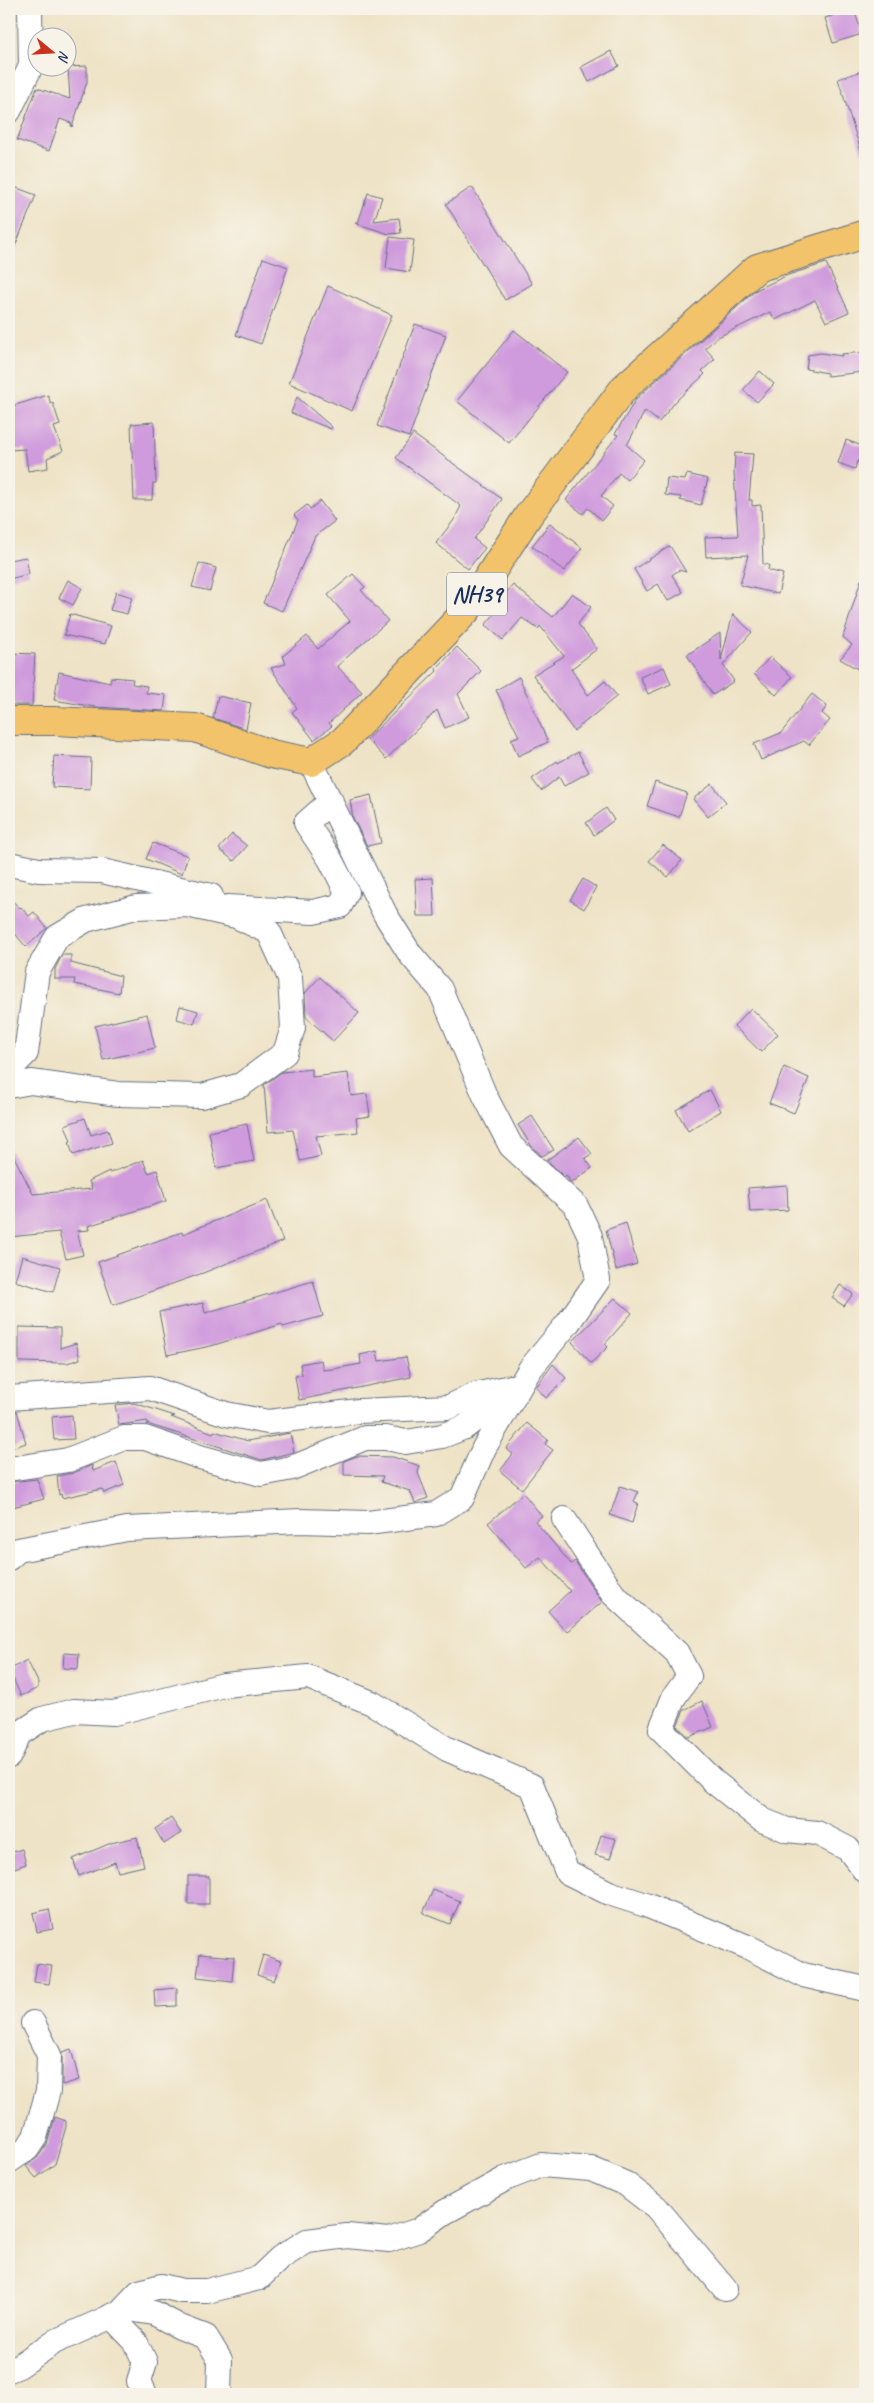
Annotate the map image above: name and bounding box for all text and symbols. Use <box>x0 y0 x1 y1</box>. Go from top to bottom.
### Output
north arrow <box>28 28 78 78</box>
text: N <box>54 49 73 65</box>
road number: NH39 <box>447 572 507 616</box>

